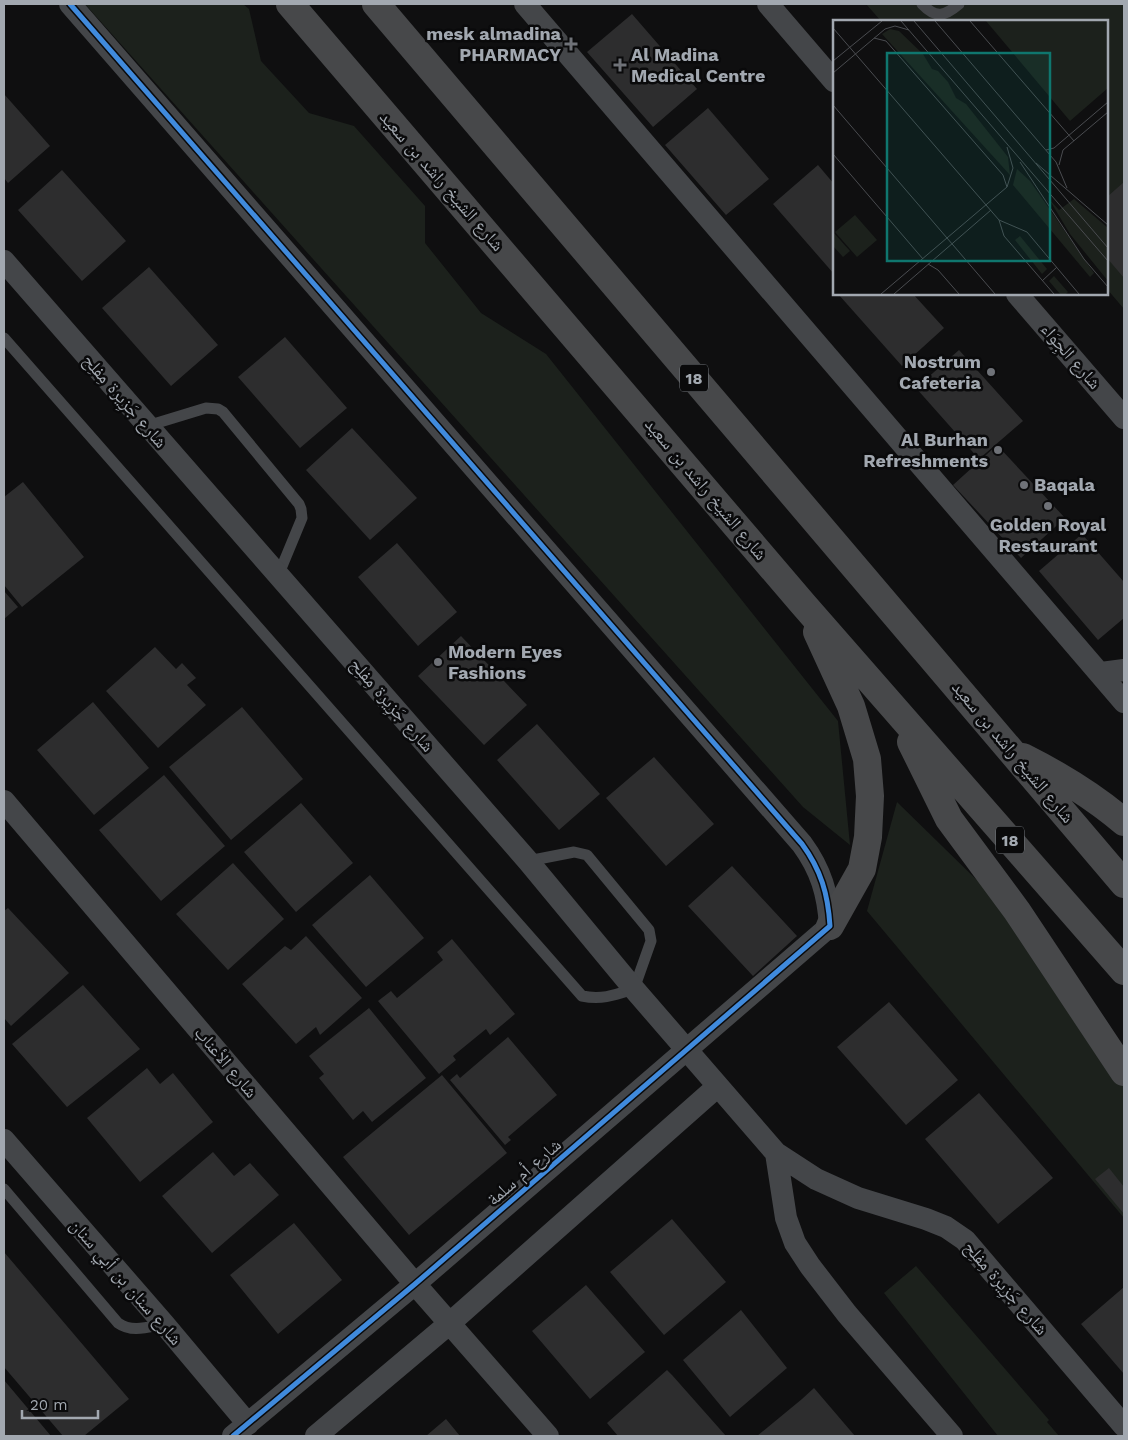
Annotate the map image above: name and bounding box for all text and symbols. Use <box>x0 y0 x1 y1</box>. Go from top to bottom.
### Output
inset map <box>833 20 1108 295</box>
place label: mesk almadina PHARMACY <box>426 23 562 65</box>
marker: mesk almadina PHARMACY <box>565 38 577 50</box>
place label: Al Madina Medical Centre <box>631 44 765 86</box>
marker: Al Madina Medical Centre <box>613 58 627 72</box>
street label: شارع الشيخ راشد بن سعيد <box>374 106 509 256</box>
street label: شارع الجِوَاء <box>1035 318 1106 395</box>
street label: شارع جَزِيرة مِفلِح <box>77 349 172 454</box>
place label: Nostrum Cafeteria <box>899 351 982 393</box>
road number: 18 <box>680 364 708 392</box>
marker: Nostrum Cafeteria <box>985 366 997 378</box>
street label: شارع الشيخ راشد بن سعيد <box>639 413 772 565</box>
place label: Al Burhan Refreshments <box>863 429 988 471</box>
marker: Al Burhan Refreshments <box>992 444 1004 456</box>
place label: Baqala <box>1034 474 1095 495</box>
marker: Baqala <box>1018 479 1030 491</box>
marker: Golden Royal Restaurant <box>1042 500 1054 512</box>
place label: Golden Royal Restaurant <box>990 514 1106 556</box>
place label: Modern Eyes Fashions <box>448 641 562 683</box>
street label: شارع جَزِيرة مِفلِح <box>344 653 439 758</box>
marker: Modern Eyes Fashions <box>432 656 444 668</box>
street label: شارع الشيخ راشد بن سعيد <box>946 676 1079 828</box>
road number: 18 <box>996 826 1024 854</box>
street label: شارع الأعناب <box>190 1022 262 1102</box>
street label: شارع أم سلمة <box>482 1134 566 1211</box>
street label: شارع سنان بن أبي سنان <box>62 1214 187 1352</box>
street label: شارع جَزِيرة مِفلِح <box>958 1236 1053 1341</box>
scale bar <box>22 1388 99 1420</box>
text: 20 m <box>30 1396 68 1414</box>

